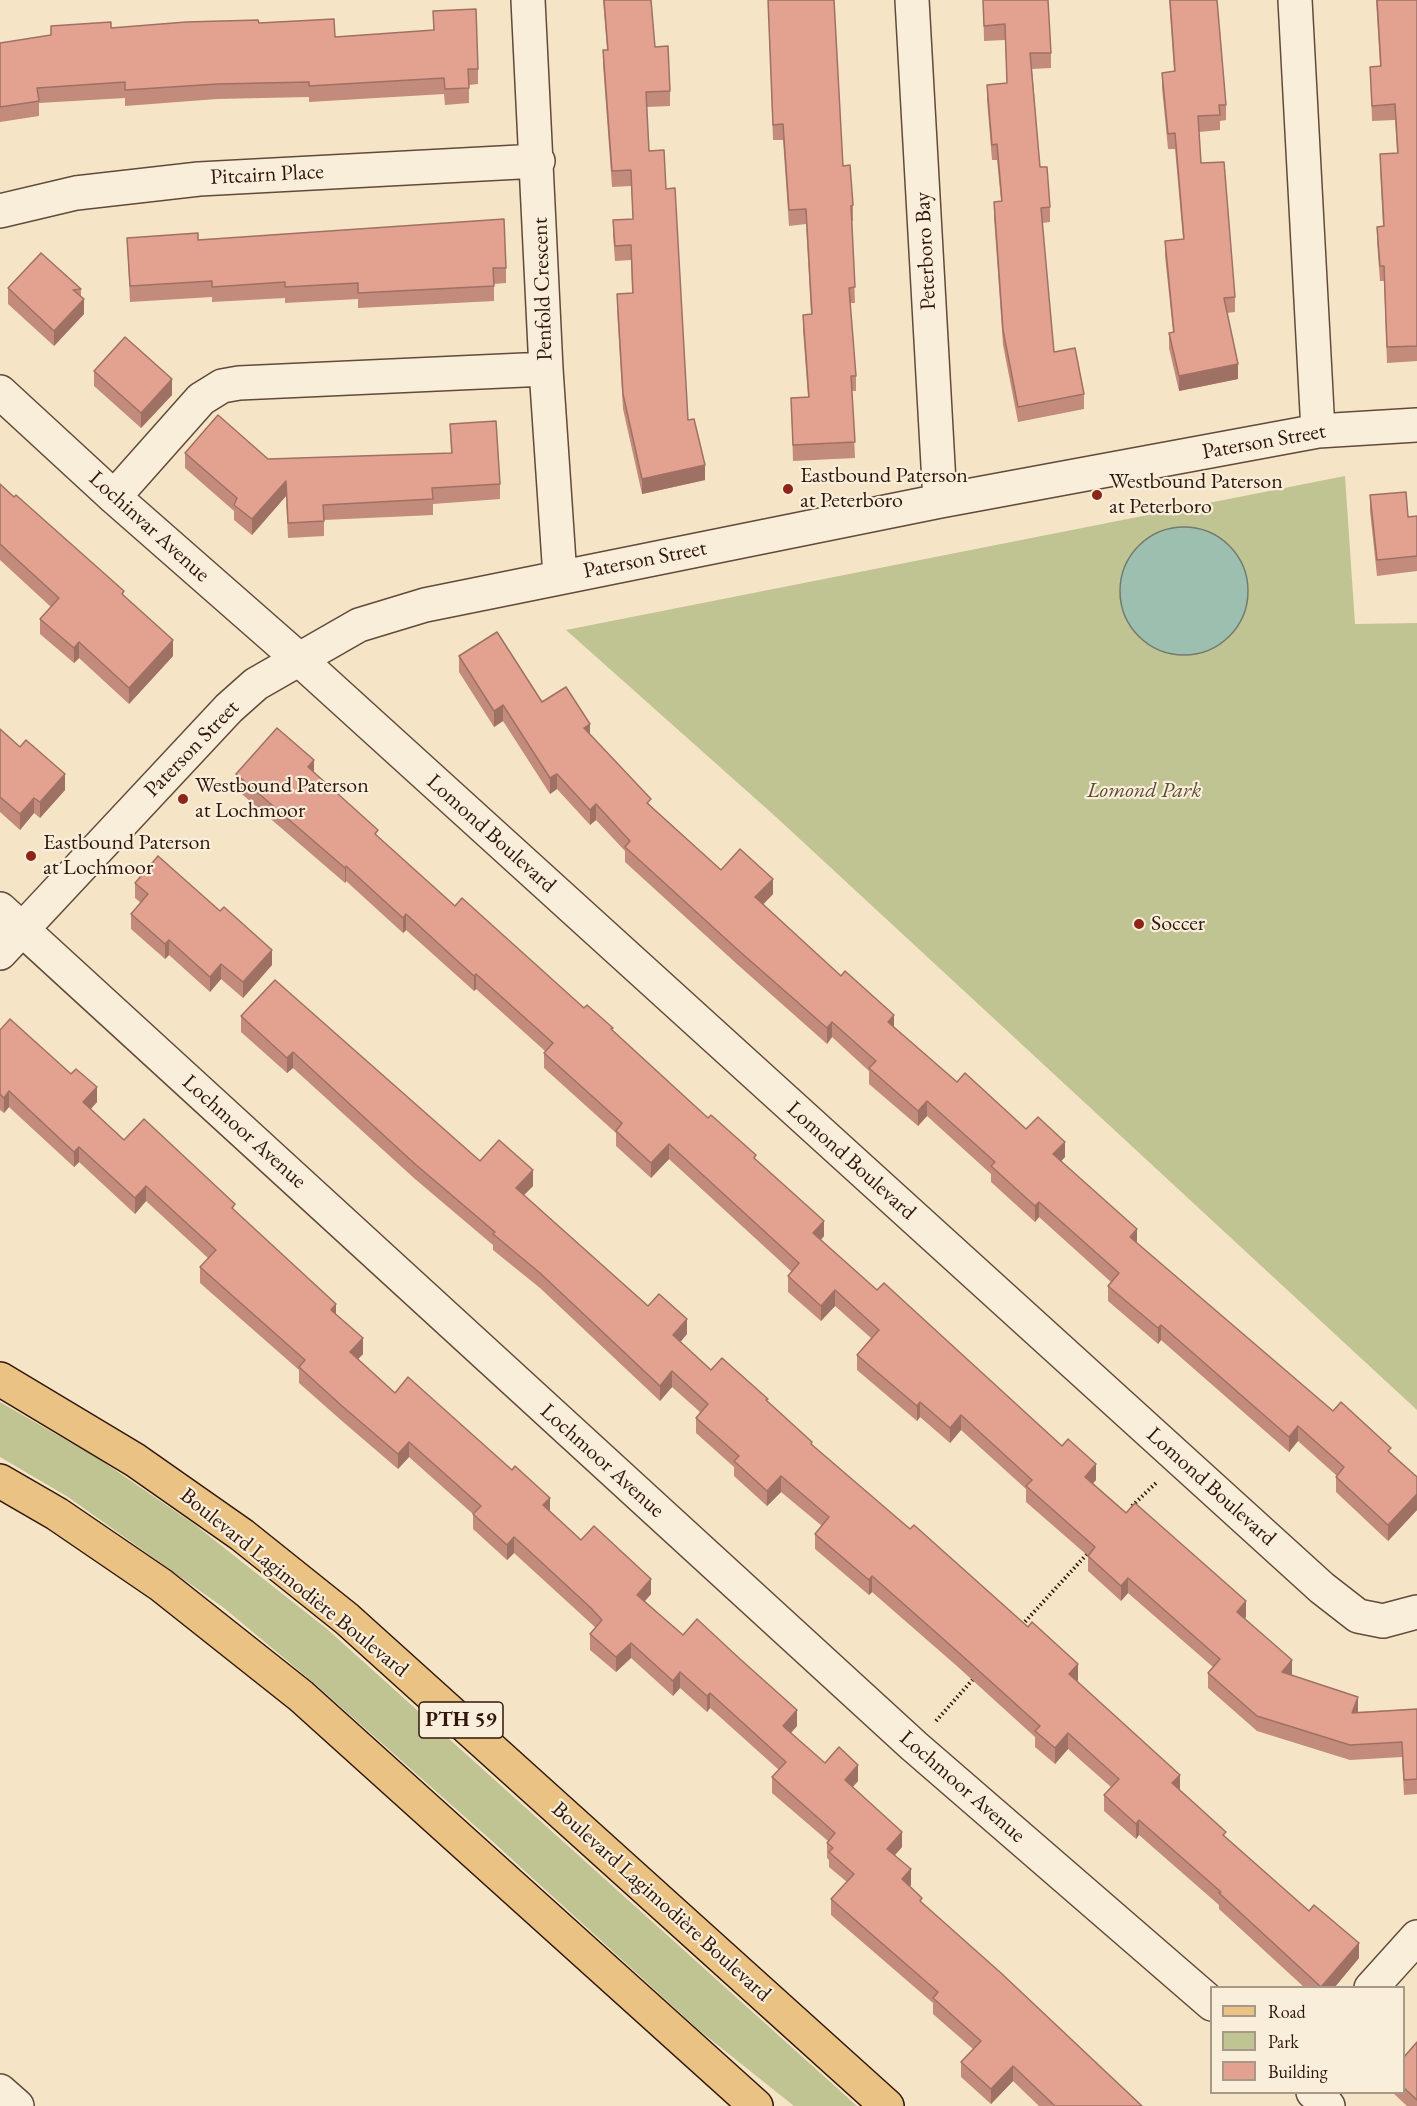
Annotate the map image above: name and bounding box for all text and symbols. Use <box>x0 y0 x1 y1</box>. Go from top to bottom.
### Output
street label: Pitcairn Place <box>209 159 325 191</box>
street label: Peterboro Bay <box>910 191 942 311</box>
street label: Penfold Crescent <box>527 217 559 361</box>
street label: Paterson Street <box>1200 418 1328 466</box>
place label: Eastbound Paterson at Peterboro <box>800 463 968 514</box>
street label: Lochinvar Avenue <box>83 466 215 588</box>
place label: Westbound Paterson at Peterboro <box>1109 469 1283 520</box>
marker: Eastbound Paterson at Peterboro <box>781 482 795 496</box>
marker: Westbound Paterson at Peterboro <box>1090 488 1104 502</box>
street label: Paterson Street <box>581 535 709 585</box>
street label: Paterson Street <box>139 695 245 803</box>
street label: Lomond Boulevard <box>421 769 561 899</box>
place label: Westbound Paterson at Lochmoor <box>195 773 369 824</box>
park label: Lomond Park <box>1087 778 1201 804</box>
marker: Westbound Paterson at Lochmoor <box>176 792 190 806</box>
place label: Eastbound Paterson at Lochmoor <box>43 830 211 882</box>
marker: Eastbound Paterson at Lochmoor <box>24 849 38 863</box>
place label: Soccer <box>1151 911 1205 937</box>
marker: Soccer <box>1132 917 1146 931</box>
street label: Lochmoor Avenue <box>177 1069 311 1195</box>
street label: Lomond Boulevard <box>781 1096 921 1226</box>
street label: Lochmoor Avenue <box>535 1398 669 1524</box>
street label: Lomond Boulevard <box>1141 1422 1281 1552</box>
street label: Boulevard Lagimodière Boulevard <box>175 1483 413 1683</box>
road number: PTH 59 <box>419 1702 503 1738</box>
street label: Lochmoor Avenue <box>894 1725 1030 1849</box>
street label: Boulevard Lagimodière Boulevard <box>546 1796 776 2008</box>
legend <box>1210 1986 1405 2094</box>
text: Road <box>1268 2000 1306 2023</box>
text: Park <box>1268 2030 1299 2053</box>
text: Building <box>1268 2060 1328 2083</box>

